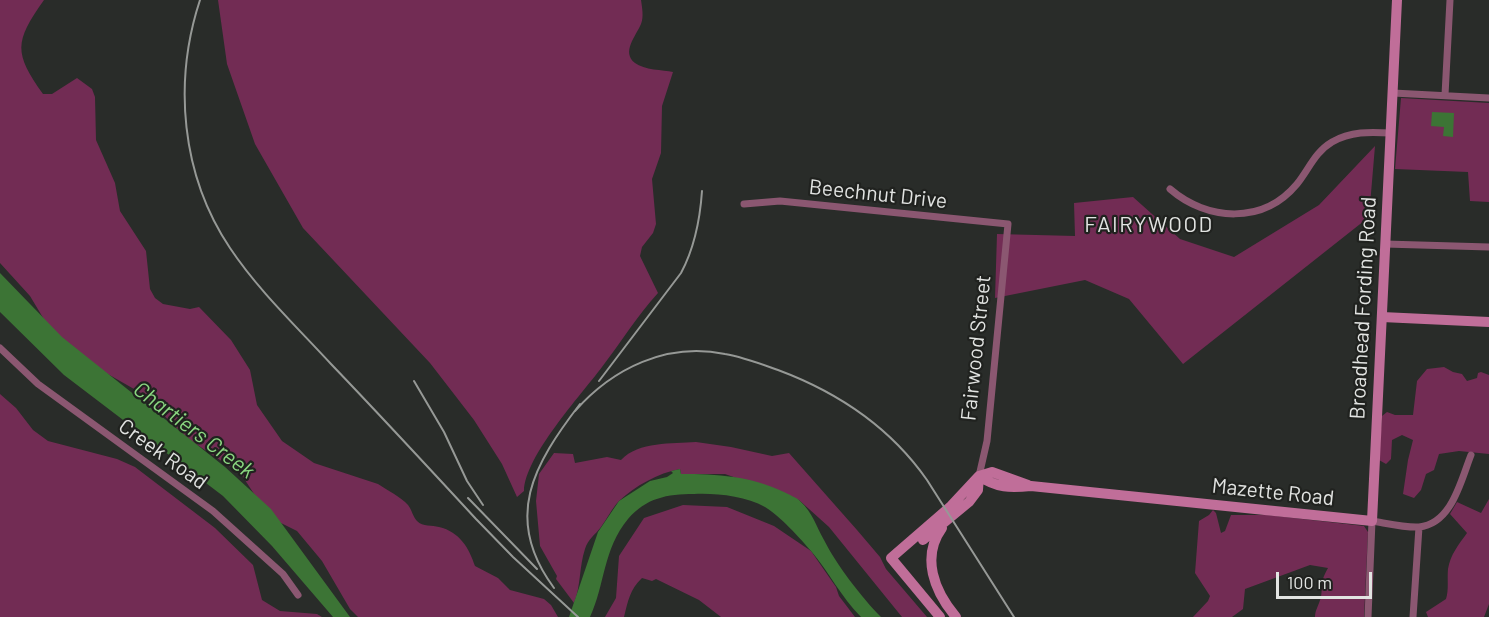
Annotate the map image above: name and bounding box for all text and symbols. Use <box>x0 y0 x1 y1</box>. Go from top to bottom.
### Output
street label: Beechnut Drive <box>808 174 948 214</box>
street label: Broadhead Fording Road <box>1345 196 1381 420</box>
district label: FAIRYWOOD <box>1084 212 1214 238</box>
street label: Fairwood Street <box>956 274 996 422</box>
water label: Chartiers Creek <box>128 376 260 484</box>
street label: Creek Road <box>114 413 212 495</box>
street label: Mazette Road <box>1211 473 1335 511</box>
scale bar <box>1279 560 1375 598</box>
text: 100 m <box>1287 571 1332 593</box>

